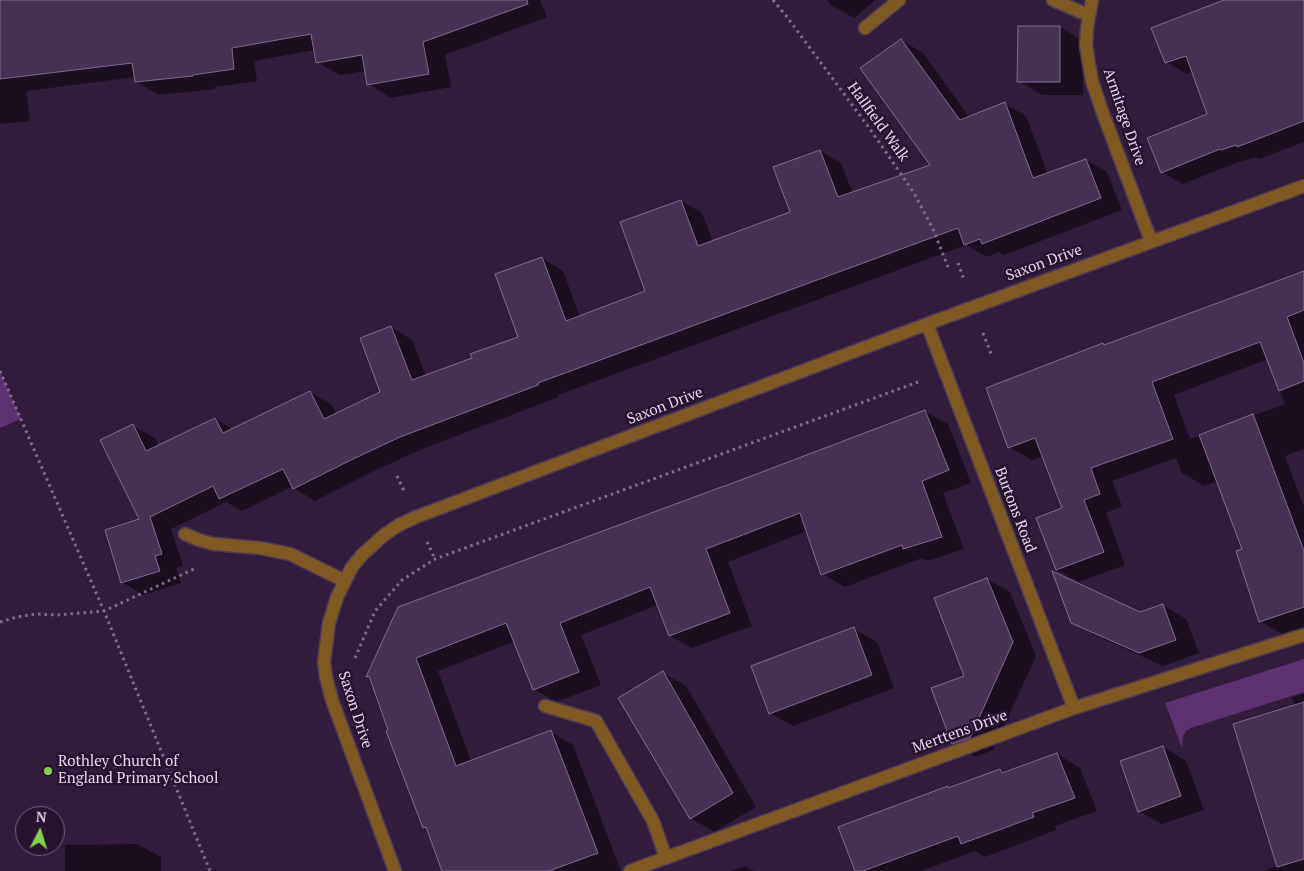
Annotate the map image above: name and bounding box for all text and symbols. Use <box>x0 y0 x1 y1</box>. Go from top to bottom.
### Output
street label: Armitage Drive <box>1099 66 1149 168</box>
street label: Hallfield Walk <box>843 79 913 165</box>
street label: Saxon Drive <box>1003 241 1085 285</box>
street label: Saxon Drive <box>625 383 705 429</box>
street label: Burtons Road <box>990 465 1040 555</box>
street label: Saxon Drive <box>334 669 376 751</box>
street label: Merttens Drive <box>910 706 1010 758</box>
place label: Rothley Church of England Primary School <box>58 753 218 788</box>
marker: Rothley Church of England Primary School <box>42 765 54 777</box>
north arrow <box>15 806 65 856</box>
text: N <box>35 807 47 826</box>

